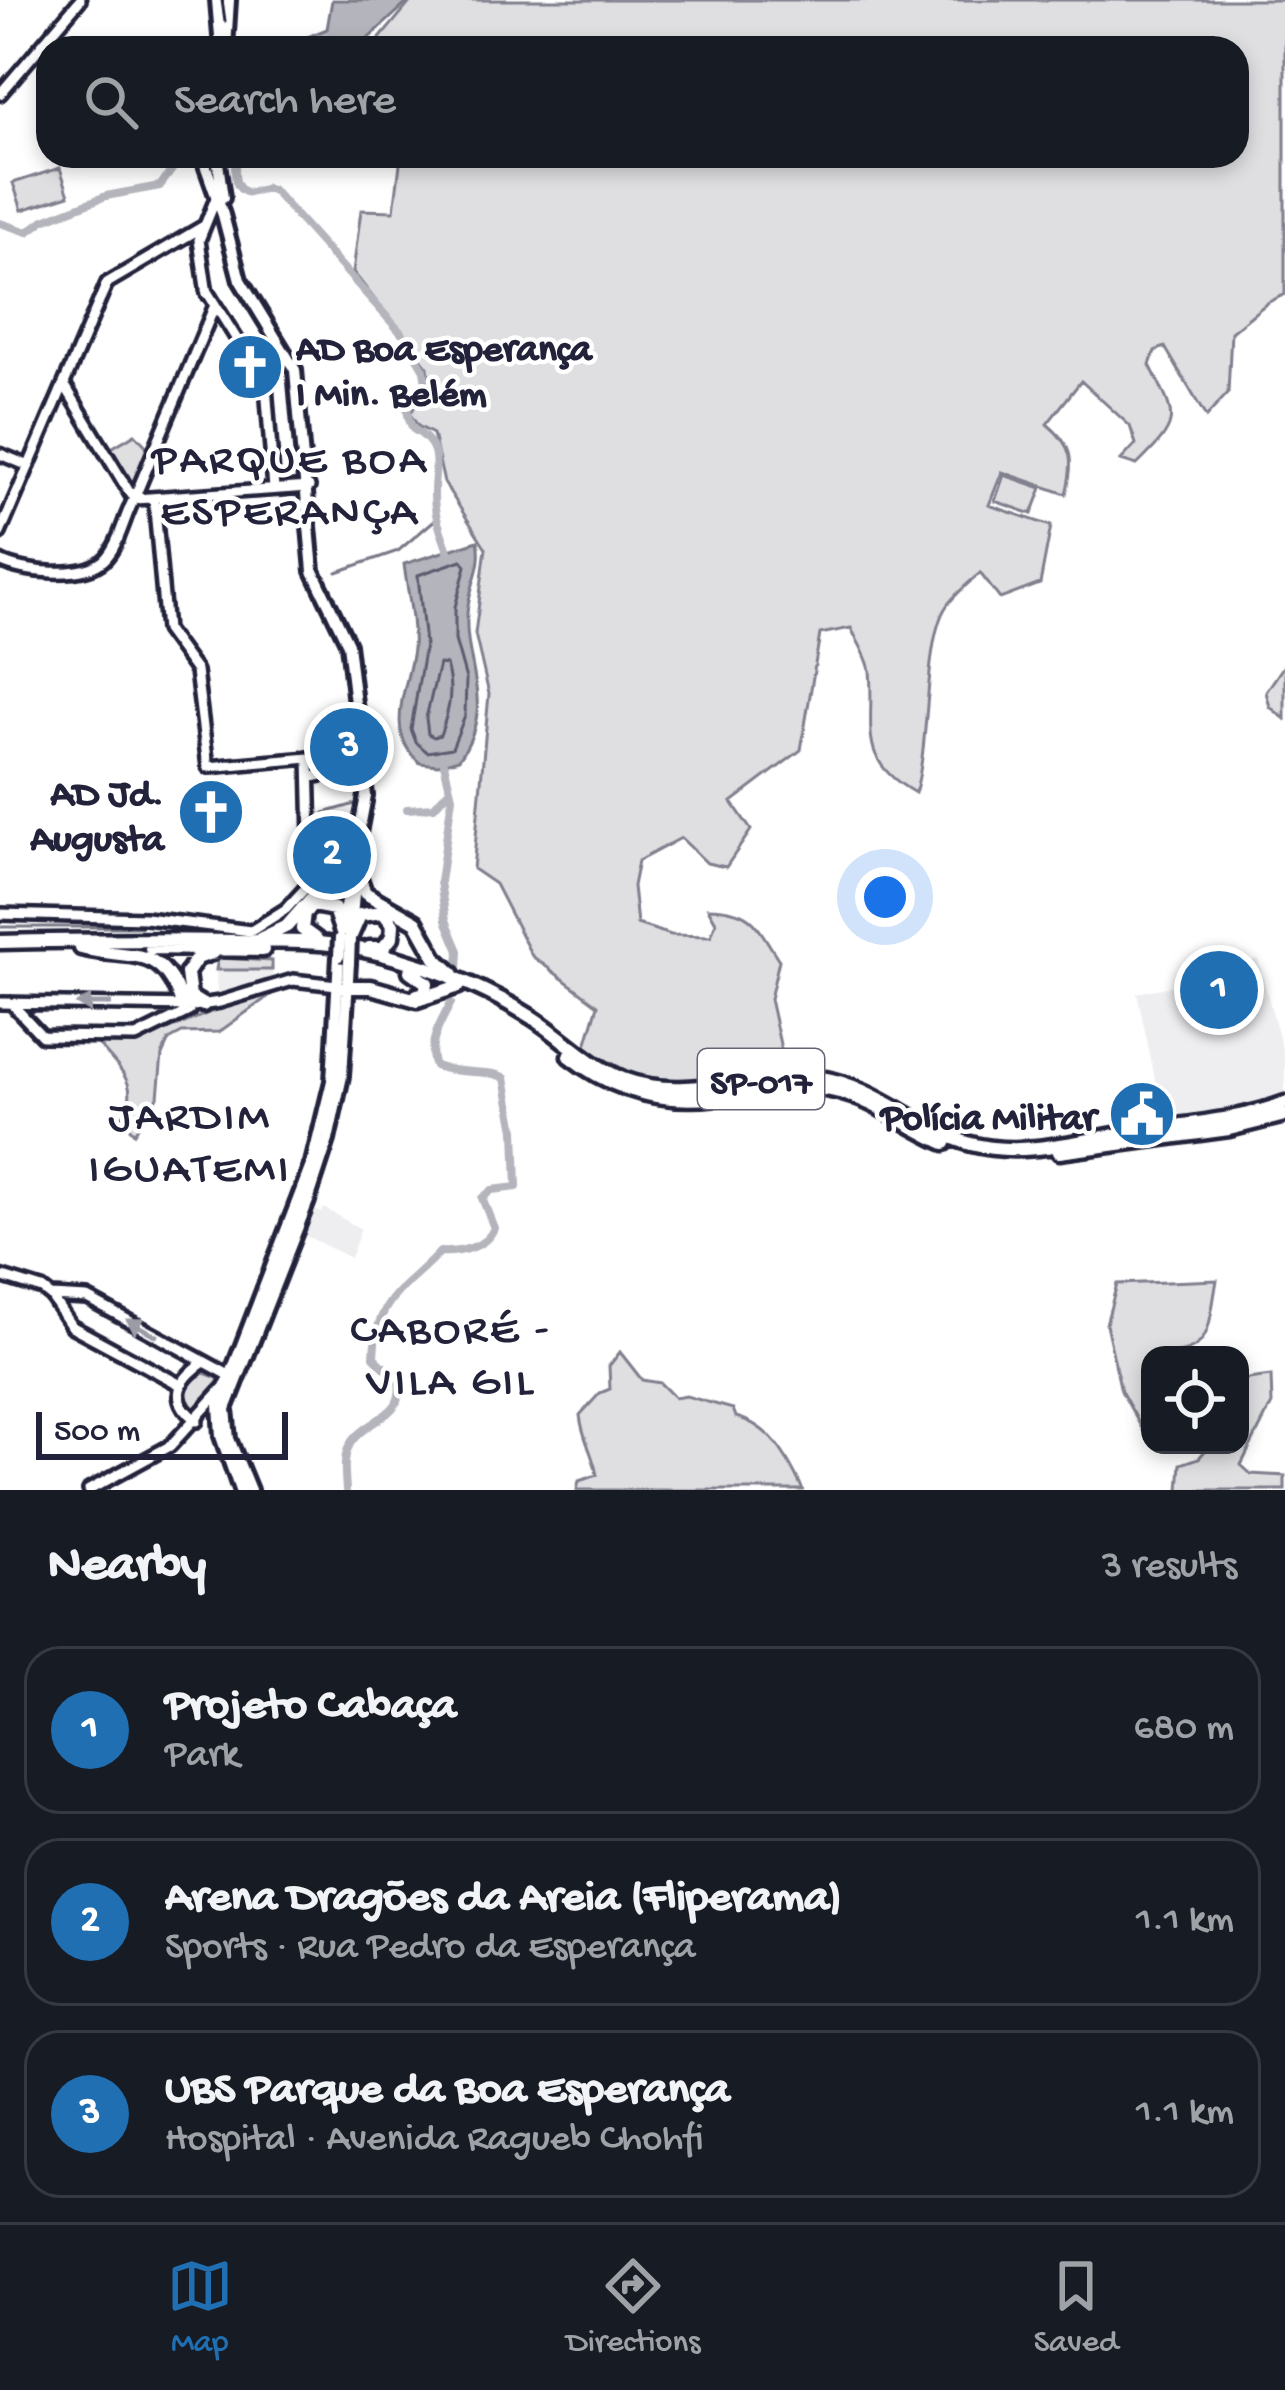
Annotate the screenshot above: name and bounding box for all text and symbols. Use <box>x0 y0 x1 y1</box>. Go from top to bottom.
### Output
search box <box>36 36 1249 168</box>
icon: search <box>78 69 144 135</box>
text: Search here <box>174 76 396 129</box>
place label: AD Boa Esperança I Min. Belém <box>295 329 594 420</box>
church icon: AD Boa Esperança I Min. Belém <box>215 332 285 402</box>
district label: PARQUE BOA ESPERANÇA <box>150 436 428 541</box>
pin: 3 <box>310 702 388 792</box>
place label: AD Jd. Augusta <box>29 774 166 865</box>
church icon: AD Jd. Augusta <box>176 777 246 847</box>
pin: 2 <box>293 810 371 900</box>
your location <box>855 867 915 927</box>
pin: 1 <box>1180 945 1258 1035</box>
one-way arrow <box>74 994 112 1013</box>
road number: SP-017 <box>698 1049 824 1109</box>
public building icon: Polícia Militar <box>1107 1079 1177 1149</box>
district label: JARDIM IGUATEMI <box>88 1093 292 1198</box>
place label: Polícia Militar <box>879 1098 1100 1144</box>
district label: CABORÉ - VILA GIL <box>350 1306 552 1411</box>
one-way arrow <box>125 1318 160 1339</box>
map controls <box>1141 1346 1249 1454</box>
button: locate <box>1141 1346 1249 1454</box>
scale bar <box>36 1406 288 1459</box>
text: 500 m <box>54 1414 140 1452</box>
text: Nearby <box>48 1538 206 1598</box>
text: 3 results <box>1102 1545 1237 1591</box>
text: Projeto Cabaça <box>165 1681 456 1734</box>
text: 1 <box>82 1707 98 1753</box>
text: 680 m <box>1134 1707 1234 1753</box>
text: Park <box>165 1734 239 1780</box>
text: Arena Dragões da Areia (Fliperama) <box>165 1873 842 1926</box>
text: 2 <box>80 1899 100 1945</box>
text: 1.1 km <box>1136 1899 1234 1945</box>
text: Sports · Rua Pedro da Esperança <box>165 1926 695 1972</box>
text: UBS Parque da Boa Esperança <box>165 2065 730 2118</box>
text: 3 <box>80 2091 100 2137</box>
text: 1.1 km <box>1136 2091 1234 2137</box>
text: Hospital · Avenida Ragueb Chohfi <box>165 2118 704 2164</box>
tab: Map <box>167 2253 233 2363</box>
tab: Directions <box>566 2253 700 2363</box>
tab: Saved <box>1034 2253 1118 2363</box>

